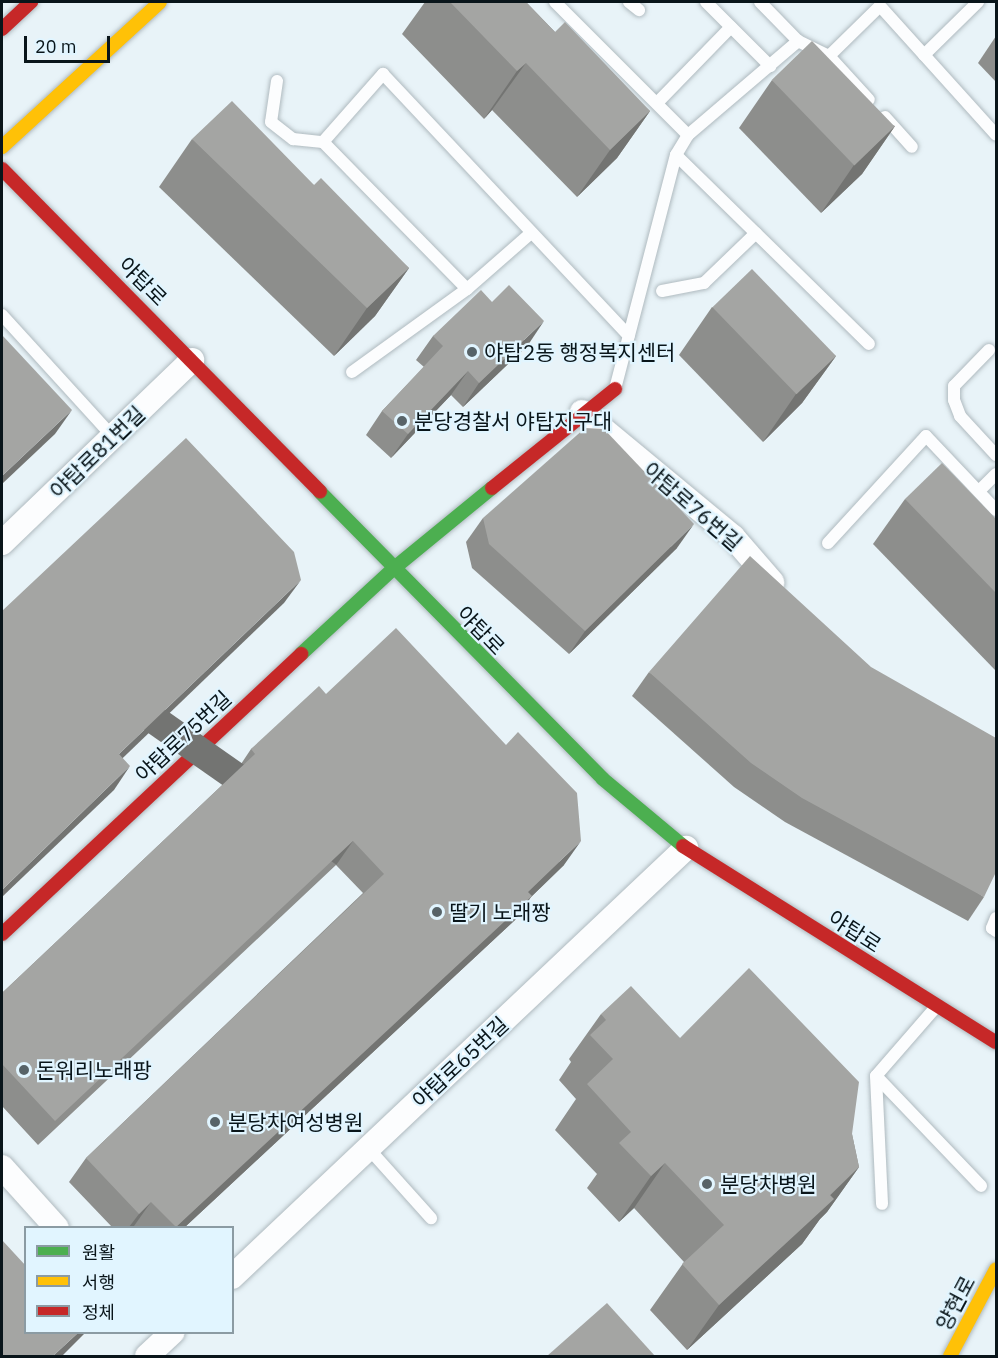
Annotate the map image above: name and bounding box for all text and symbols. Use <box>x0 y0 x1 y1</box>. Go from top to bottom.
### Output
scale bar <box>27 24 112 62</box>
text: 20 m <box>35 35 77 58</box>
street label: 야탑로 <box>114 252 172 310</box>
place label: 야탑2동 행정복지센터 <box>484 339 675 365</box>
marker: 야탑2동 행정복지센터 <box>465 345 479 359</box>
street label: 야탑로81번길 <box>44 401 150 503</box>
place label: 분당경찰서 야탑지구대 <box>414 408 612 434</box>
marker: 분당경찰서 야탑지구대 <box>395 414 409 428</box>
street label: 야탑로76번길 <box>639 457 747 555</box>
street label: 야탑로 <box>452 600 510 660</box>
street label: 야탑로75번길 <box>130 685 236 787</box>
place label: 딸기 노래짱 <box>449 899 551 925</box>
marker: 딸기 노래짱 <box>430 905 444 919</box>
street label: 야탑로 <box>824 905 886 957</box>
street label: 야탑로65번길 <box>407 1011 513 1113</box>
place label: 돈워리노래팡 <box>36 1057 152 1083</box>
marker: 돈워리노래팡 <box>17 1063 31 1077</box>
place label: 분당차여성병원 <box>228 1109 363 1135</box>
marker: 분당차여성병원 <box>206 1113 224 1131</box>
place label: 분당차병원 <box>720 1171 817 1197</box>
marker: 분당차병원 <box>698 1175 716 1193</box>
legend <box>24 1226 234 1334</box>
text: 원활 <box>82 1241 115 1264</box>
text: 서행 <box>82 1271 115 1294</box>
street label: 양현로 <box>930 1271 980 1335</box>
text: 정체 <box>82 1301 115 1324</box>

